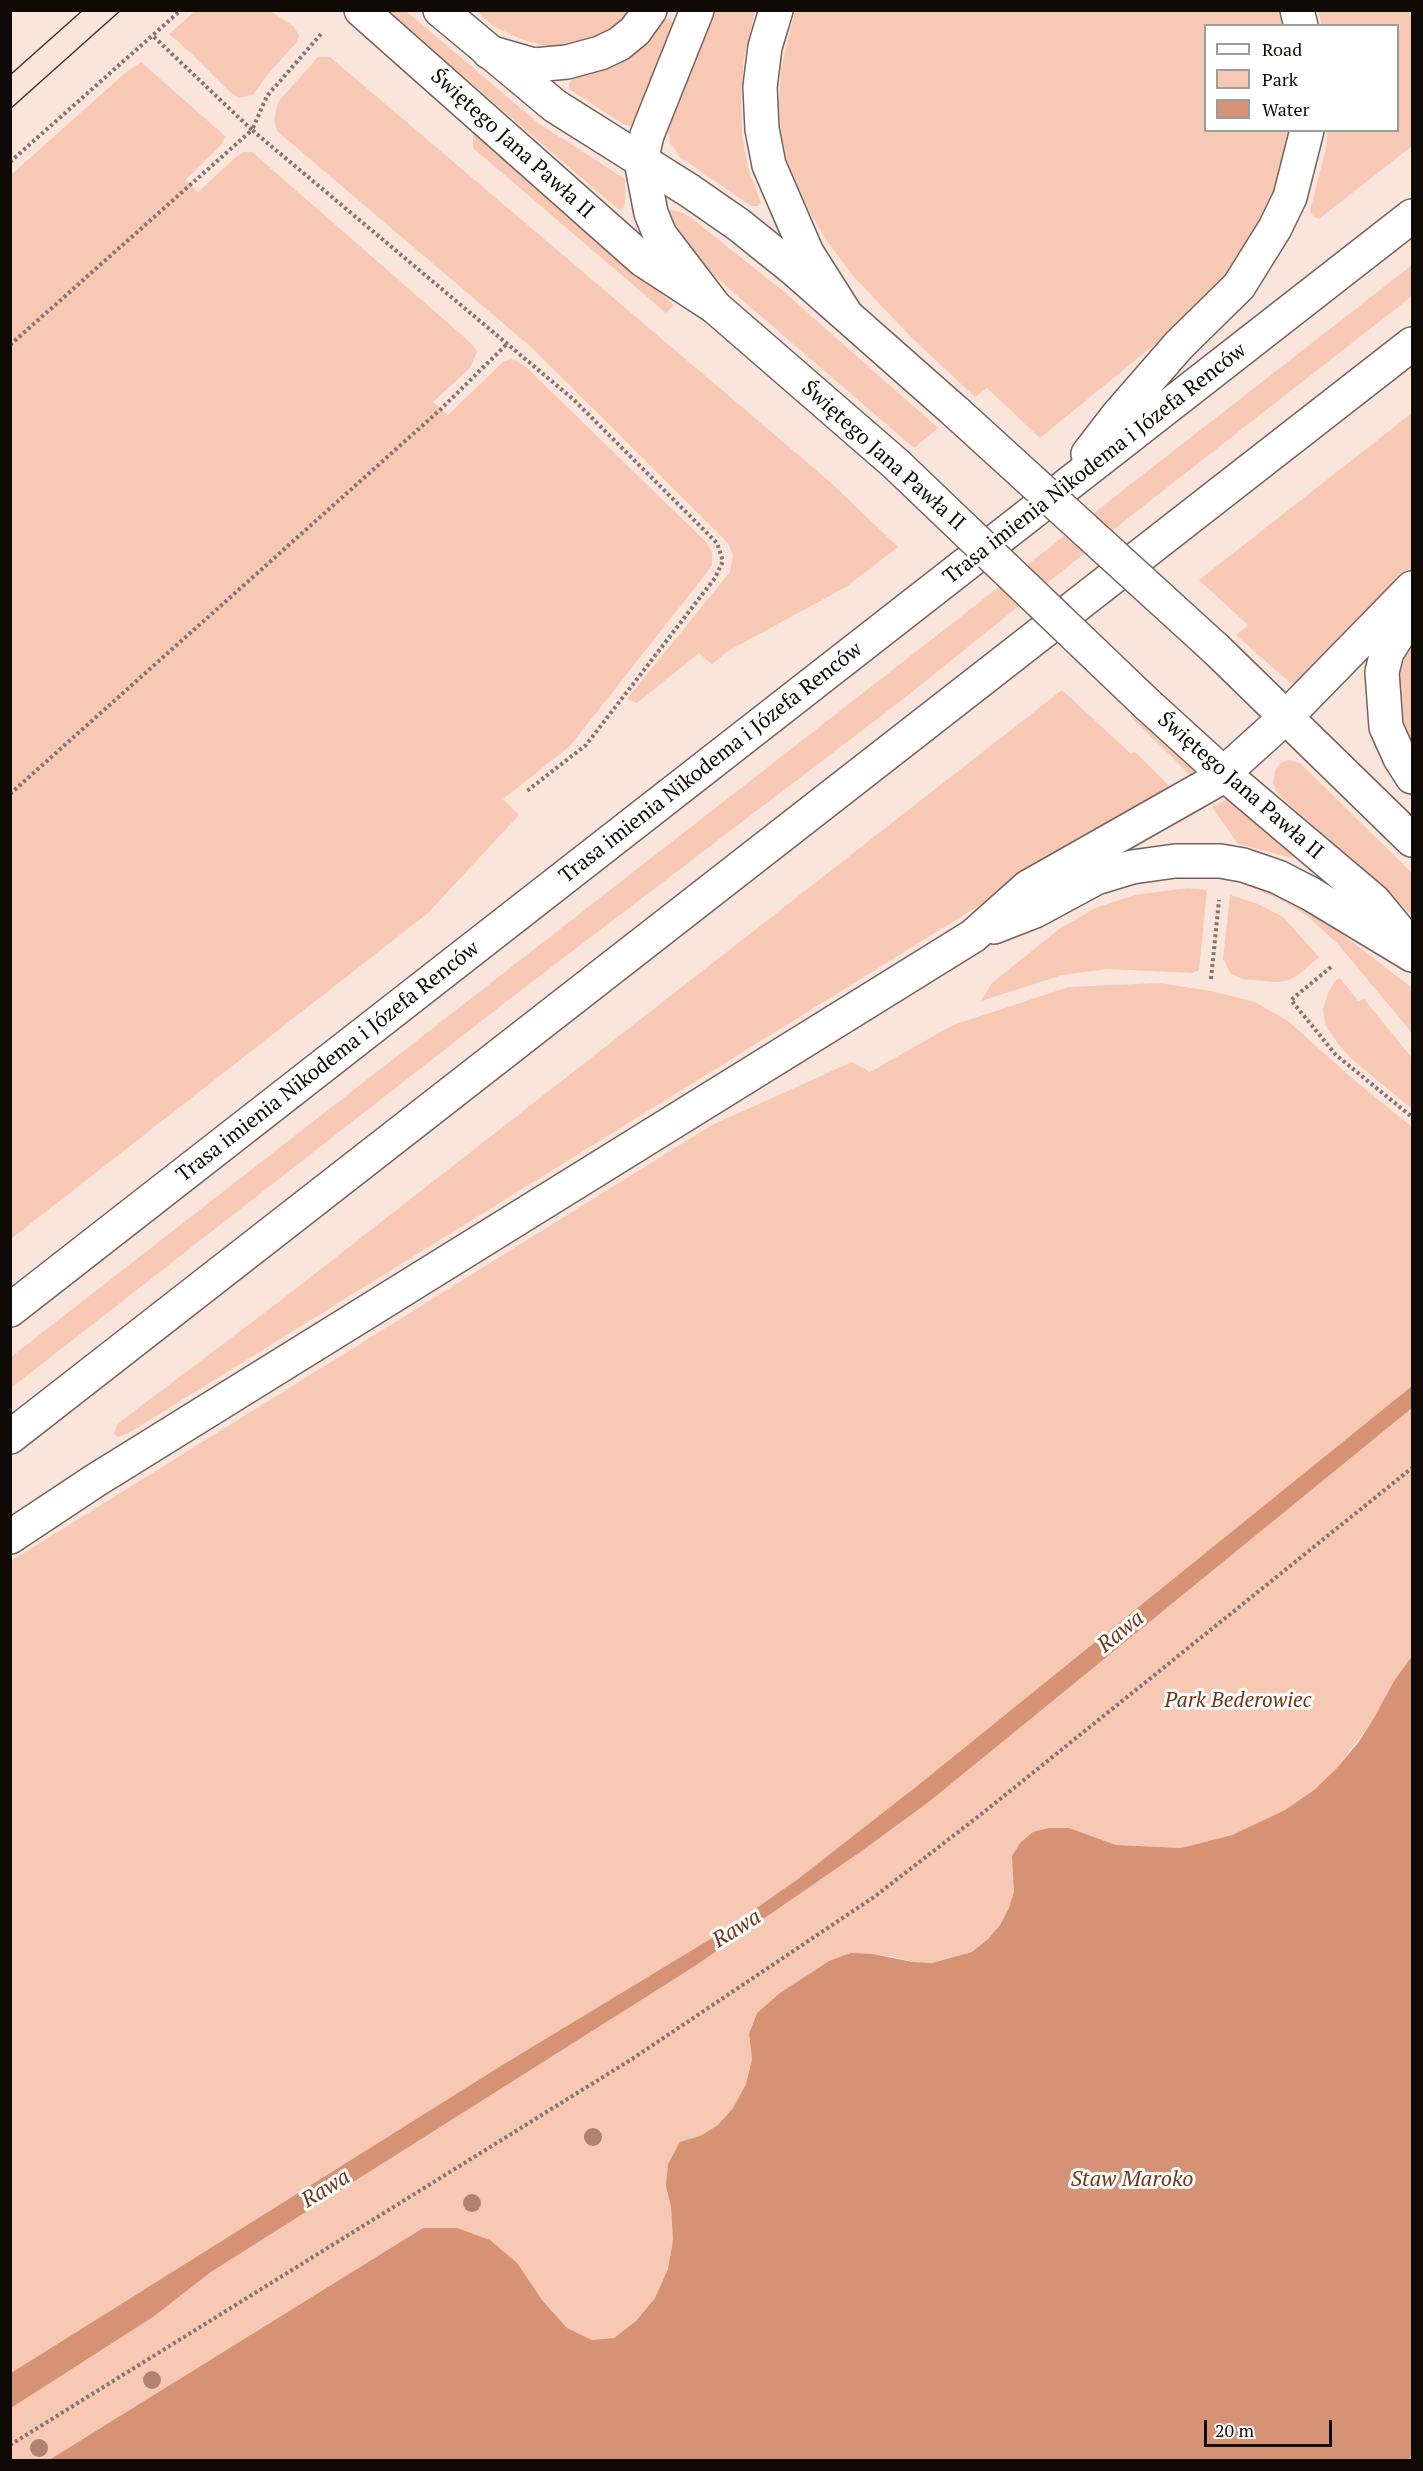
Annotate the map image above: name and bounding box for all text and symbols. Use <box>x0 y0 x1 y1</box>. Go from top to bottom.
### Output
legend <box>1204 24 1399 132</box>
text: Road <box>1262 37 1302 61</box>
street label: Świętego Jana Pawła II <box>425 64 599 224</box>
text: Park <box>1262 67 1298 91</box>
text: Water <box>1262 97 1309 121</box>
street label: Trasa imienia Nikodema i Józefa Renców <box>939 338 1251 590</box>
street label: Świętego Jana Pawła II <box>796 376 970 536</box>
street label: Trasa imienia Nikodema i Józefa Renców <box>555 637 867 889</box>
street label: Świętego Jana Pawła II <box>1152 707 1328 865</box>
street label: Trasa imienia Nikodema i Józefa Renców <box>172 936 484 1188</box>
water label: Rawa <box>1092 1605 1150 1659</box>
park label: Park Bederowiec <box>1164 1688 1312 1714</box>
water label: Rawa <box>708 1904 766 1954</box>
water label: Rawa <box>297 2164 355 2214</box>
water label: Staw Maroko <box>1070 2167 1194 2193</box>
scale bar <box>1207 2408 1334 2446</box>
text: 20 m <box>1215 2418 1254 2442</box>

